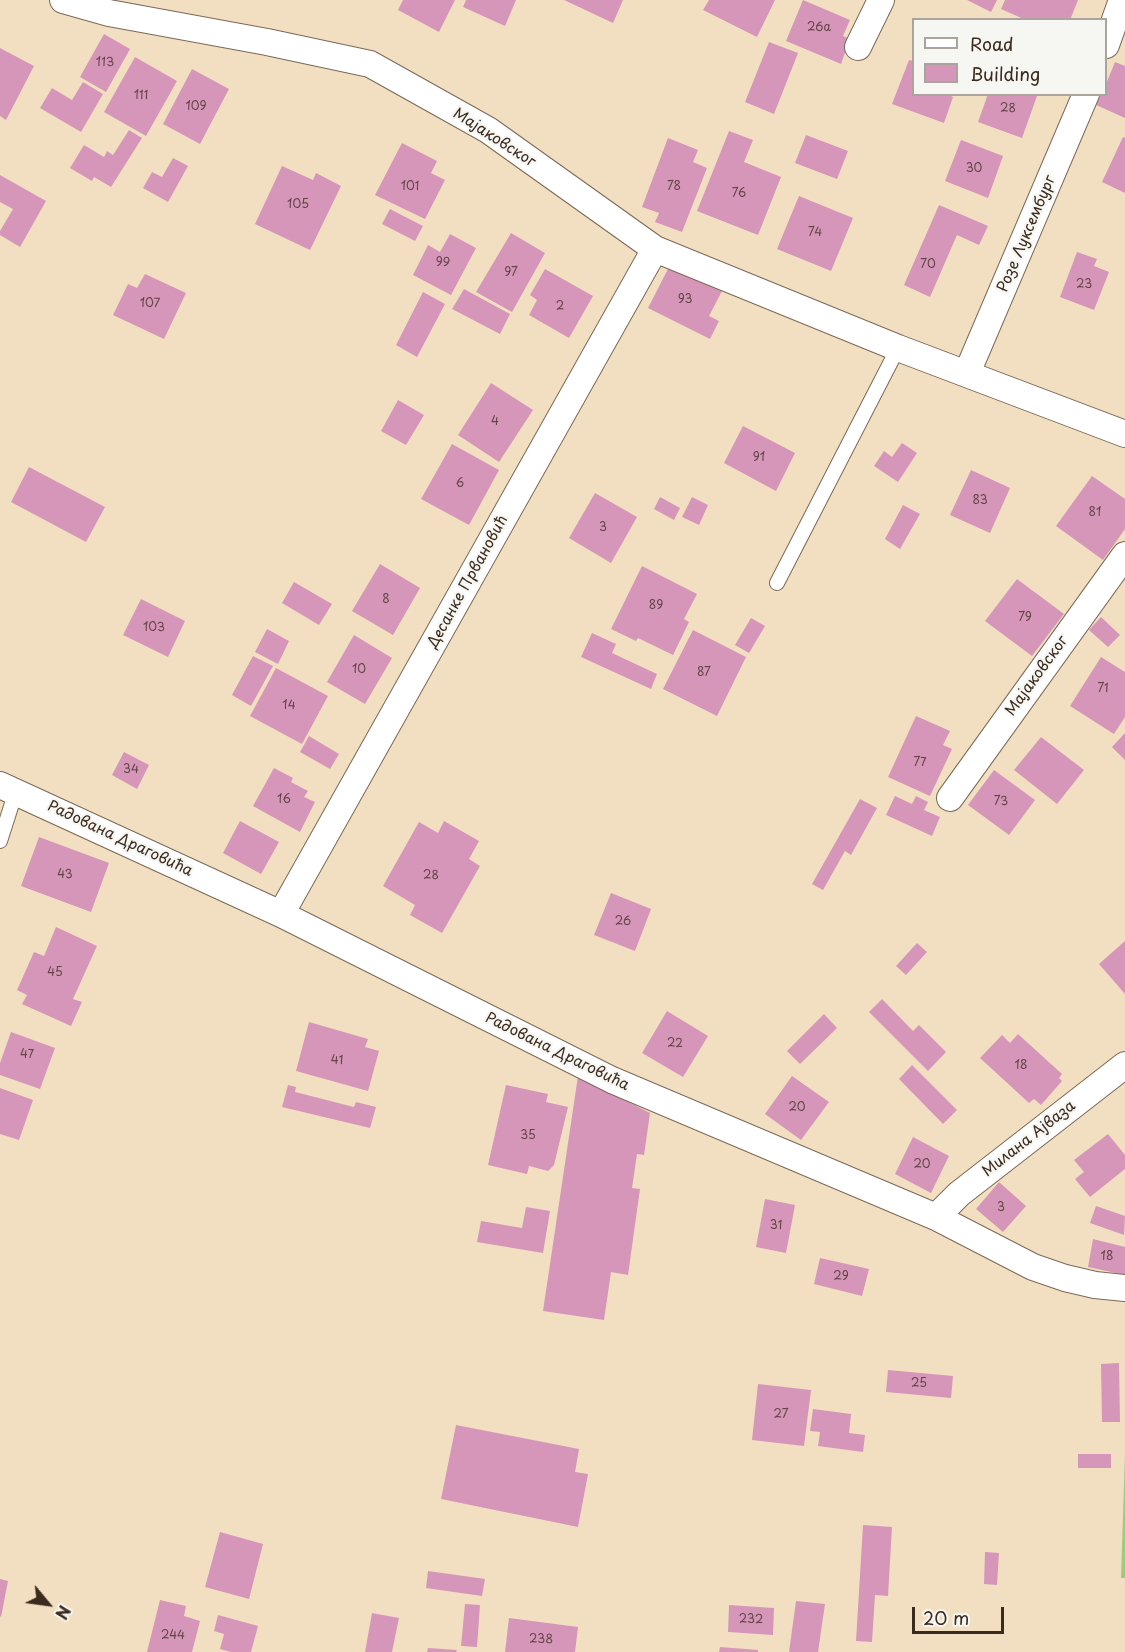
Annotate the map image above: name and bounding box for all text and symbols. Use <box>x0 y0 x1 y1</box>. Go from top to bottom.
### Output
legend <box>912 18 1107 96</box>
house number: 26a <box>807 21 831 35</box>
text: Road <box>970 30 1014 57</box>
house number: 113 <box>96 56 114 70</box>
text: Building <box>970 60 1040 87</box>
house number: 111 <box>134 89 148 103</box>
house number: 109 <box>185 100 207 114</box>
house number: 28 <box>1000 102 1016 116</box>
street label: Мајаковског <box>449 105 539 171</box>
house number: 30 <box>966 162 982 176</box>
street label: Розе Луксембург <box>994 173 1060 295</box>
house number: 101 <box>401 180 419 194</box>
house number: 78 <box>667 180 681 194</box>
house number: 76 <box>732 187 746 201</box>
house number: 105 <box>287 198 309 212</box>
house number: 74 <box>808 226 822 240</box>
house number: 99 <box>436 256 450 270</box>
house number: 70 <box>920 258 936 272</box>
house number: 97 <box>504 266 518 280</box>
house number: 23 <box>1076 278 1092 292</box>
house number: 93 <box>678 293 692 307</box>
house number: 107 <box>140 297 160 311</box>
house number: 2 <box>556 300 564 314</box>
house number: 4 <box>491 415 499 429</box>
house number: 91 <box>753 451 765 465</box>
house number: 6 <box>456 477 464 491</box>
house number: 83 <box>972 494 988 508</box>
house number: 81 <box>1089 506 1101 520</box>
street label: Десанке Првановић <box>424 513 512 651</box>
house number: 3 <box>599 521 607 535</box>
house number: 8 <box>382 593 390 607</box>
house number: 89 <box>649 599 663 613</box>
house number: 79 <box>1018 611 1032 625</box>
house number: 103 <box>143 621 165 635</box>
street label: Мајаковског <box>1002 632 1072 720</box>
house number: 10 <box>352 663 366 677</box>
house number: 87 <box>697 666 711 680</box>
house number: 71 <box>1097 682 1109 696</box>
house number: 14 <box>282 699 296 713</box>
house number: 77 <box>913 756 927 770</box>
house number: 34 <box>123 763 139 777</box>
house number: 16 <box>277 793 291 807</box>
house number: 73 <box>994 795 1008 809</box>
street label: Радована Драговића <box>45 797 195 881</box>
house number: 43 <box>57 868 73 882</box>
house number: 28 <box>423 869 439 883</box>
house number: 26 <box>615 915 631 929</box>
house number: 45 <box>47 966 63 980</box>
street label: Радована Драговића <box>482 1009 632 1095</box>
house number: 22 <box>667 1037 683 1051</box>
house number: 47 <box>20 1048 34 1062</box>
house number: 41 <box>331 1054 343 1068</box>
house number: 18 <box>1015 1059 1027 1073</box>
street label: Милана Ајваза <box>979 1097 1079 1181</box>
house number: 20 <box>788 1101 806 1115</box>
house number: 35 <box>520 1129 536 1143</box>
house number: 20 <box>913 1158 931 1172</box>
house number: 3 <box>997 1201 1005 1215</box>
house number: 31 <box>770 1219 782 1233</box>
house number: 18 <box>1101 1250 1113 1264</box>
house number: 29 <box>833 1270 849 1284</box>
house number: 25 <box>911 1377 927 1391</box>
house number: 27 <box>774 1408 788 1422</box>
north arrow <box>18 1574 78 1634</box>
scale bar <box>915 1595 1006 1633</box>
text: N <box>50 1601 77 1624</box>
text: 20 m <box>923 1604 969 1631</box>
house number: 232 <box>739 1613 763 1627</box>
house number: 244 <box>161 1629 185 1643</box>
house number: 238 <box>529 1633 553 1647</box>

